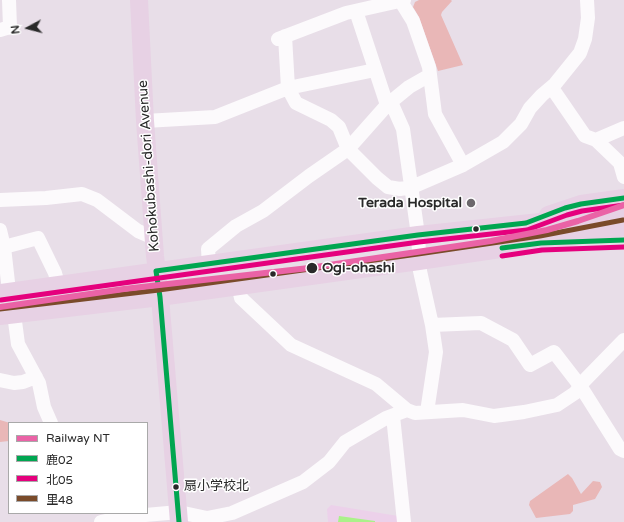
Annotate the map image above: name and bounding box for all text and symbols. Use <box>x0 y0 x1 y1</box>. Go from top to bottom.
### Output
north arrow <box>8 8 48 48</box>
text: N <box>9 24 23 35</box>
street label: Kohokubashi-dori Avenue <box>135 80 163 252</box>
place label: Terada Hospital <box>358 195 462 211</box>
marker: Terada Hospital <box>465 197 477 209</box>
unlabelled marker <box>471 224 481 234</box>
place label: Ogi-ohashi <box>322 260 395 276</box>
marker: Ogi-ohashi <box>305 261 319 275</box>
unlabelled marker <box>268 269 278 279</box>
legend <box>8 422 148 514</box>
text: Railway NT <box>46 431 110 445</box>
text: 鹿02 <box>46 453 73 467</box>
text: 北05 <box>46 473 73 487</box>
place label: 扇小学校北 <box>184 479 249 495</box>
marker: 扇小学校北 <box>171 482 181 492</box>
text: 里48 <box>46 493 73 507</box>

